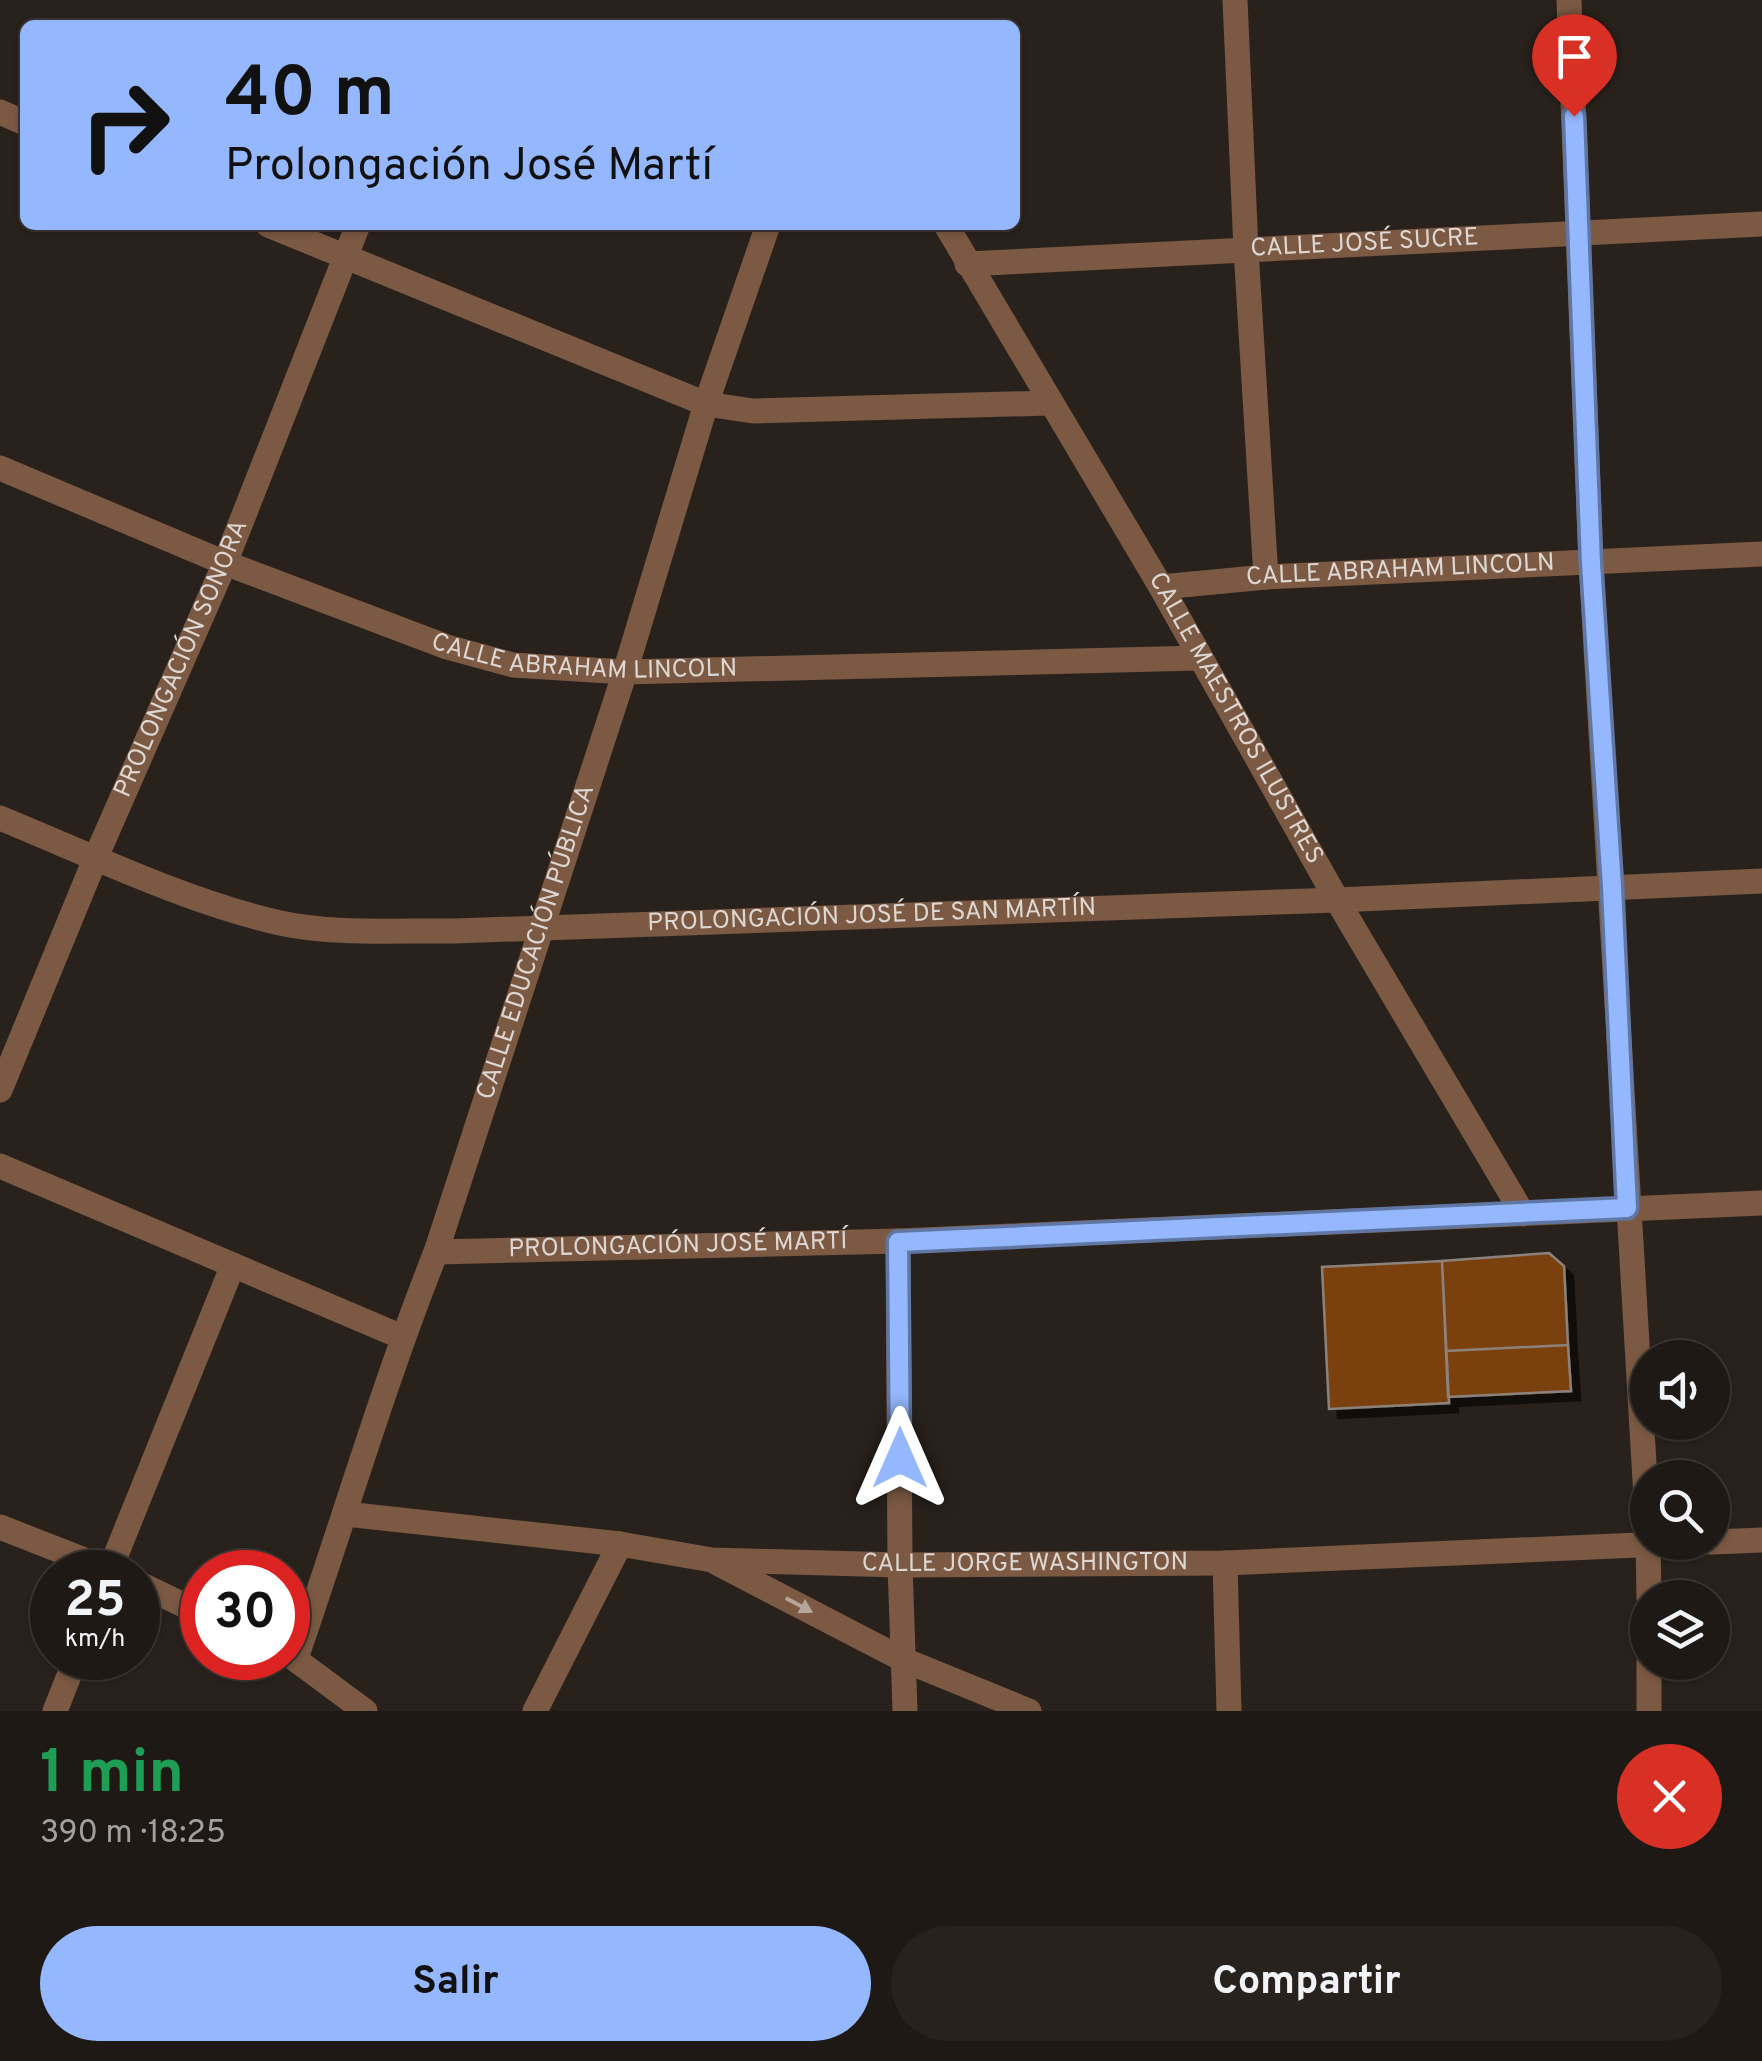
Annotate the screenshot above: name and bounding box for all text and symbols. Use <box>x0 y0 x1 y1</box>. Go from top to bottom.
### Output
pin <box>1532 14 1617 117</box>
icon: arrive <box>1547 29 1602 84</box>
text: 40 m <box>225 52 395 141</box>
icon: right <box>60 60 190 190</box>
text: Prolongación José Martí <box>225 139 713 196</box>
street label: CALLE JOSÉ SUCRE <box>1250 222 1479 266</box>
street label: PROLONGACIÓN SONORA <box>108 516 256 803</box>
street label: CALLE ABRAHAM LINCOLN <box>1245 548 1555 595</box>
street label: CALLE MAESTROS ILUSTRES <box>1140 567 1330 870</box>
street label: CALLE ABRAHAM LINCOLN <box>426 626 738 688</box>
street label: CALLE EDUCACIÓN PÚBLICA <box>471 781 603 1104</box>
street label: PROLONGACIÓN JOSÉ DE SAN MARTÍN <box>647 892 1097 940</box>
street label: PROLONGACIÓN JOSÉ MARTÍ <box>508 1225 850 1266</box>
map controls <box>1630 1340 1730 1680</box>
button: sound <box>1630 1340 1730 1440</box>
position arrow <box>848 1406 952 1510</box>
button: search <box>1630 1460 1730 1560</box>
street label: CALLE JORGE WASHINGTON <box>861 1547 1188 1581</box>
speed limit sign: 30 <box>180 1550 310 1680</box>
text: 25 <box>64 1571 126 1634</box>
button: layers <box>1630 1580 1730 1680</box>
one-way arrow <box>784 1596 813 1613</box>
text: km/h <box>65 1624 125 1656</box>
text: 1 min <box>40 1738 184 1814</box>
button: close <box>1617 1744 1722 1849</box>
text: 390 m · 18:25 <box>40 1814 226 1854</box>
button: Salir <box>40 1926 871 2041</box>
button: Compartir <box>891 1926 1722 2041</box>

